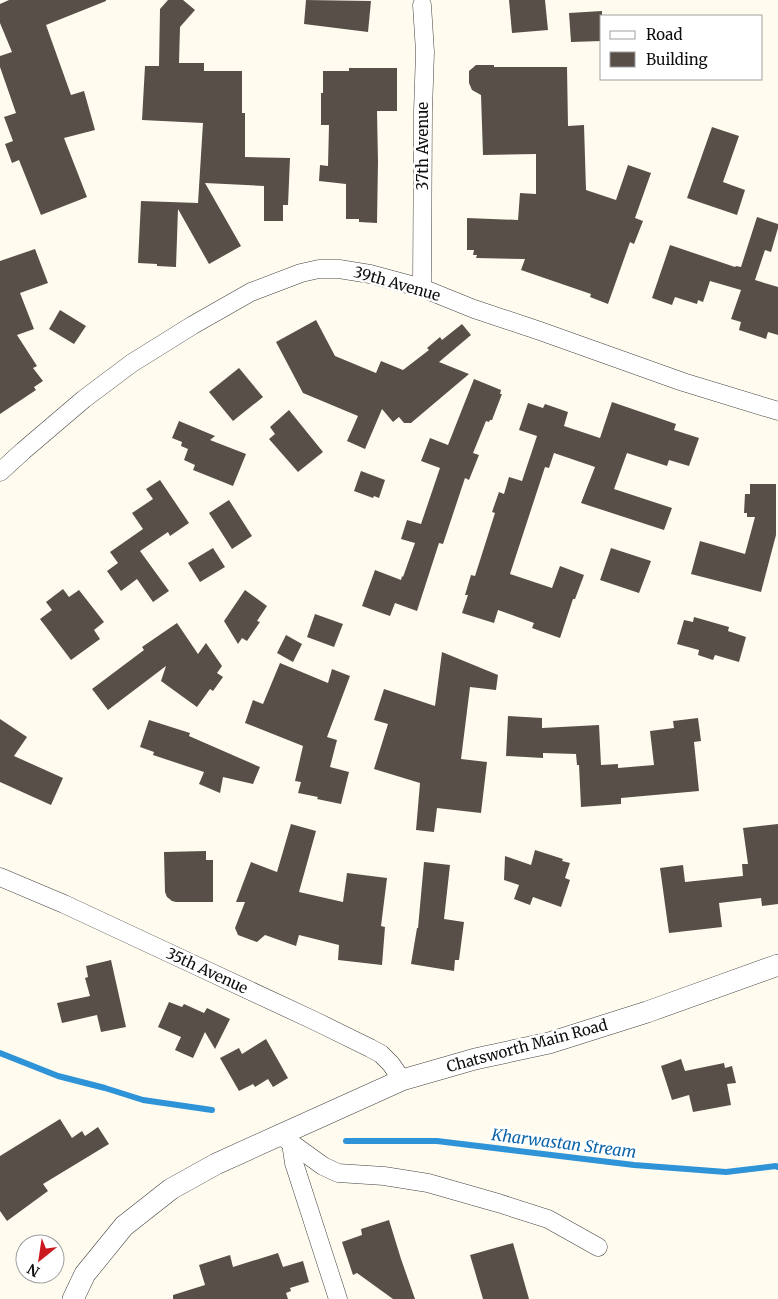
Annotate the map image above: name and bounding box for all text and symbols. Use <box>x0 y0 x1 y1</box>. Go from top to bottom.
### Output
legend <box>600 15 763 80</box>
text: Road <box>646 25 682 44</box>
text: Building <box>646 50 708 69</box>
street label: 37th Avenue <box>413 102 432 190</box>
street label: 39th Avenue <box>352 262 443 305</box>
street label: 35th Avenue <box>163 943 251 998</box>
street label: Chatsworth Main Road <box>444 1015 609 1076</box>
water label: Kharwastan Stream <box>489 1124 638 1162</box>
north arrow <box>15 1234 65 1284</box>
text: N <box>24 1260 43 1281</box>

